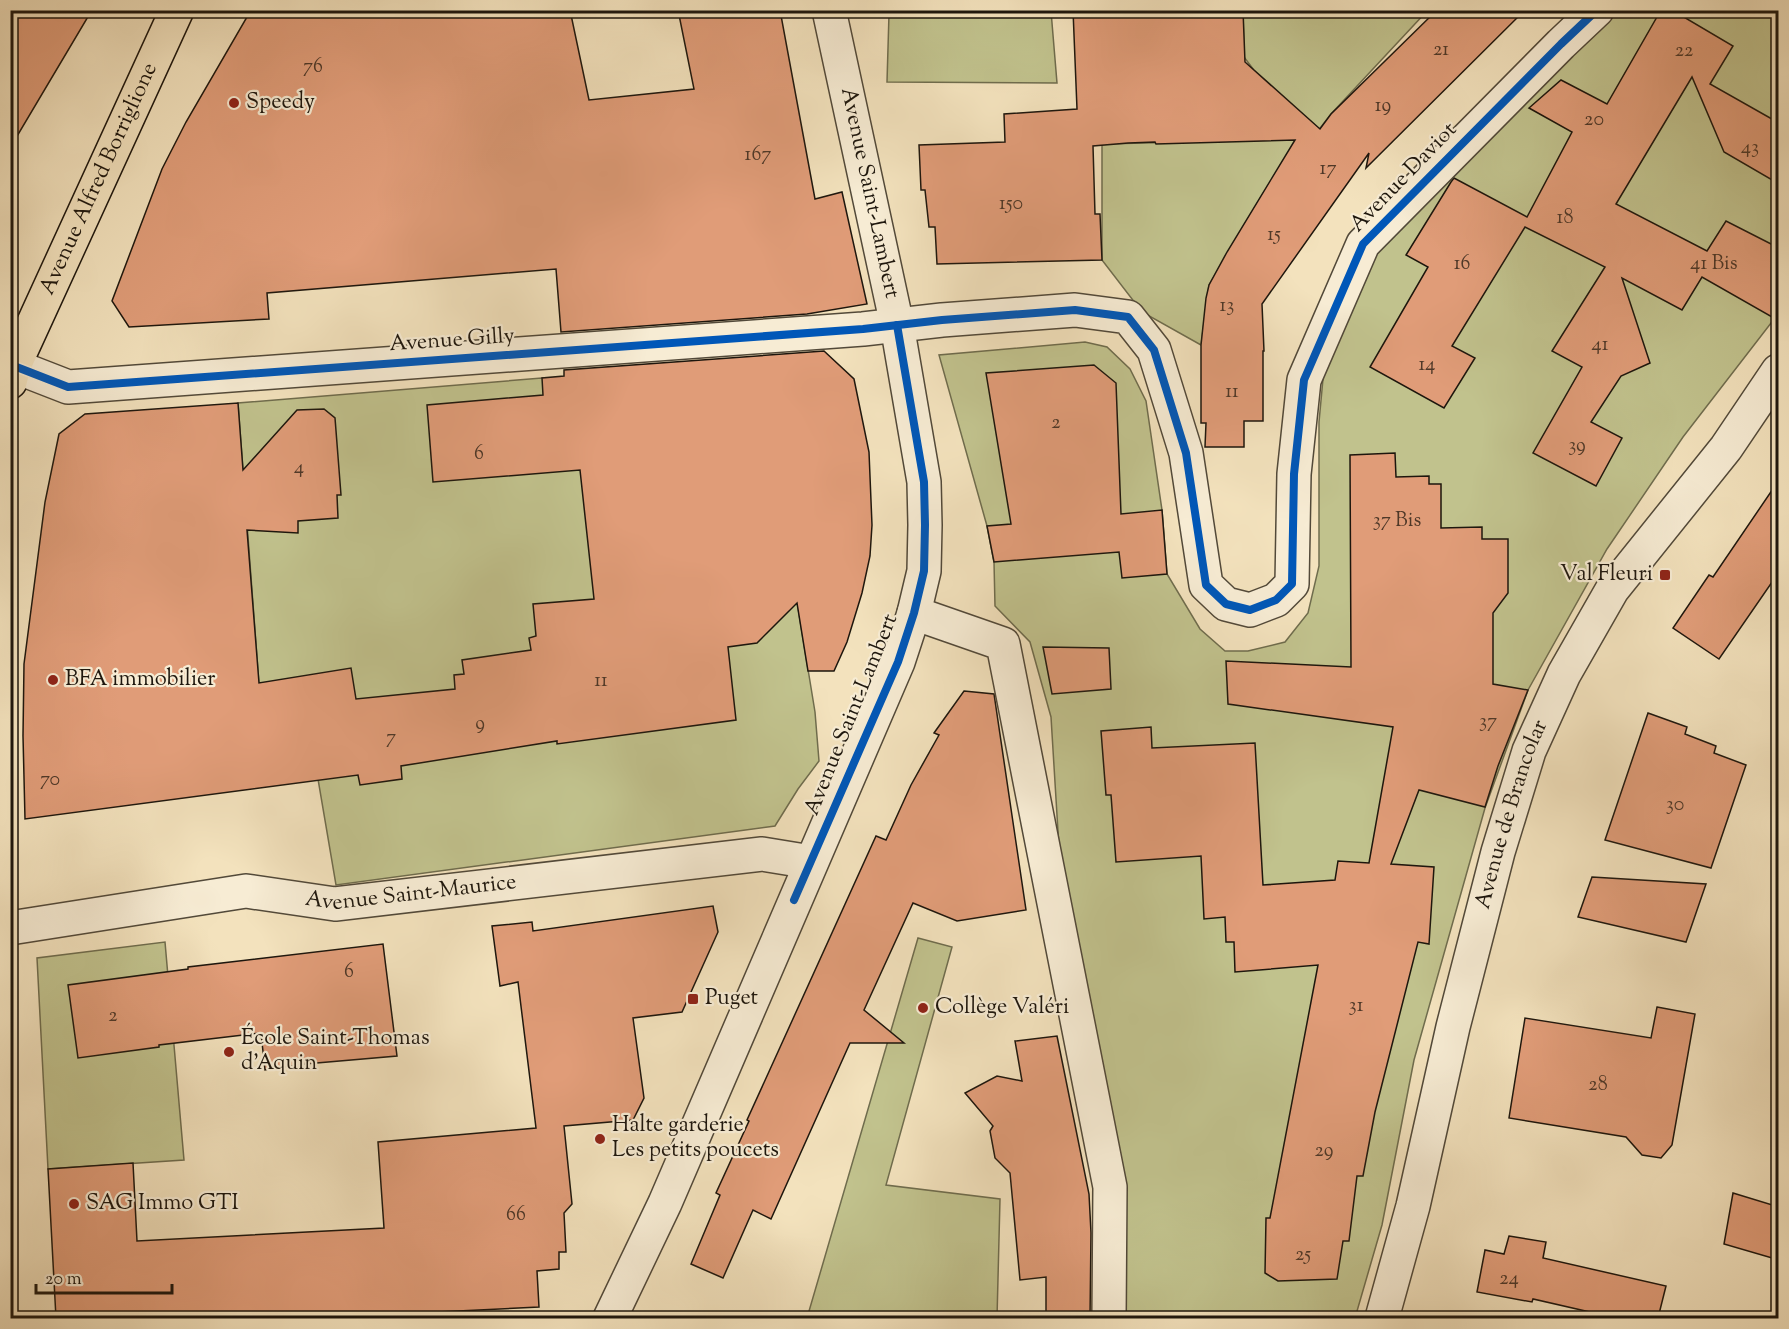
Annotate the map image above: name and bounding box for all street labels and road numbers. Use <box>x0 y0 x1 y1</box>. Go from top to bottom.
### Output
street label: Avenue Alfred Borriglione <box>32 58 167 300</box>
street label: Avenue Saint-Lambert <box>831 85 907 302</box>
street label: Avenue Daviot <box>1343 115 1465 240</box>
street label: Avenue Gilly <box>388 321 516 361</box>
street label: Avenue Saint-Lambert <box>797 609 907 821</box>
street label: Avenue de Brancolar <box>1468 715 1557 913</box>
street label: Avenue Saint-Maurice <box>303 867 518 920</box>

